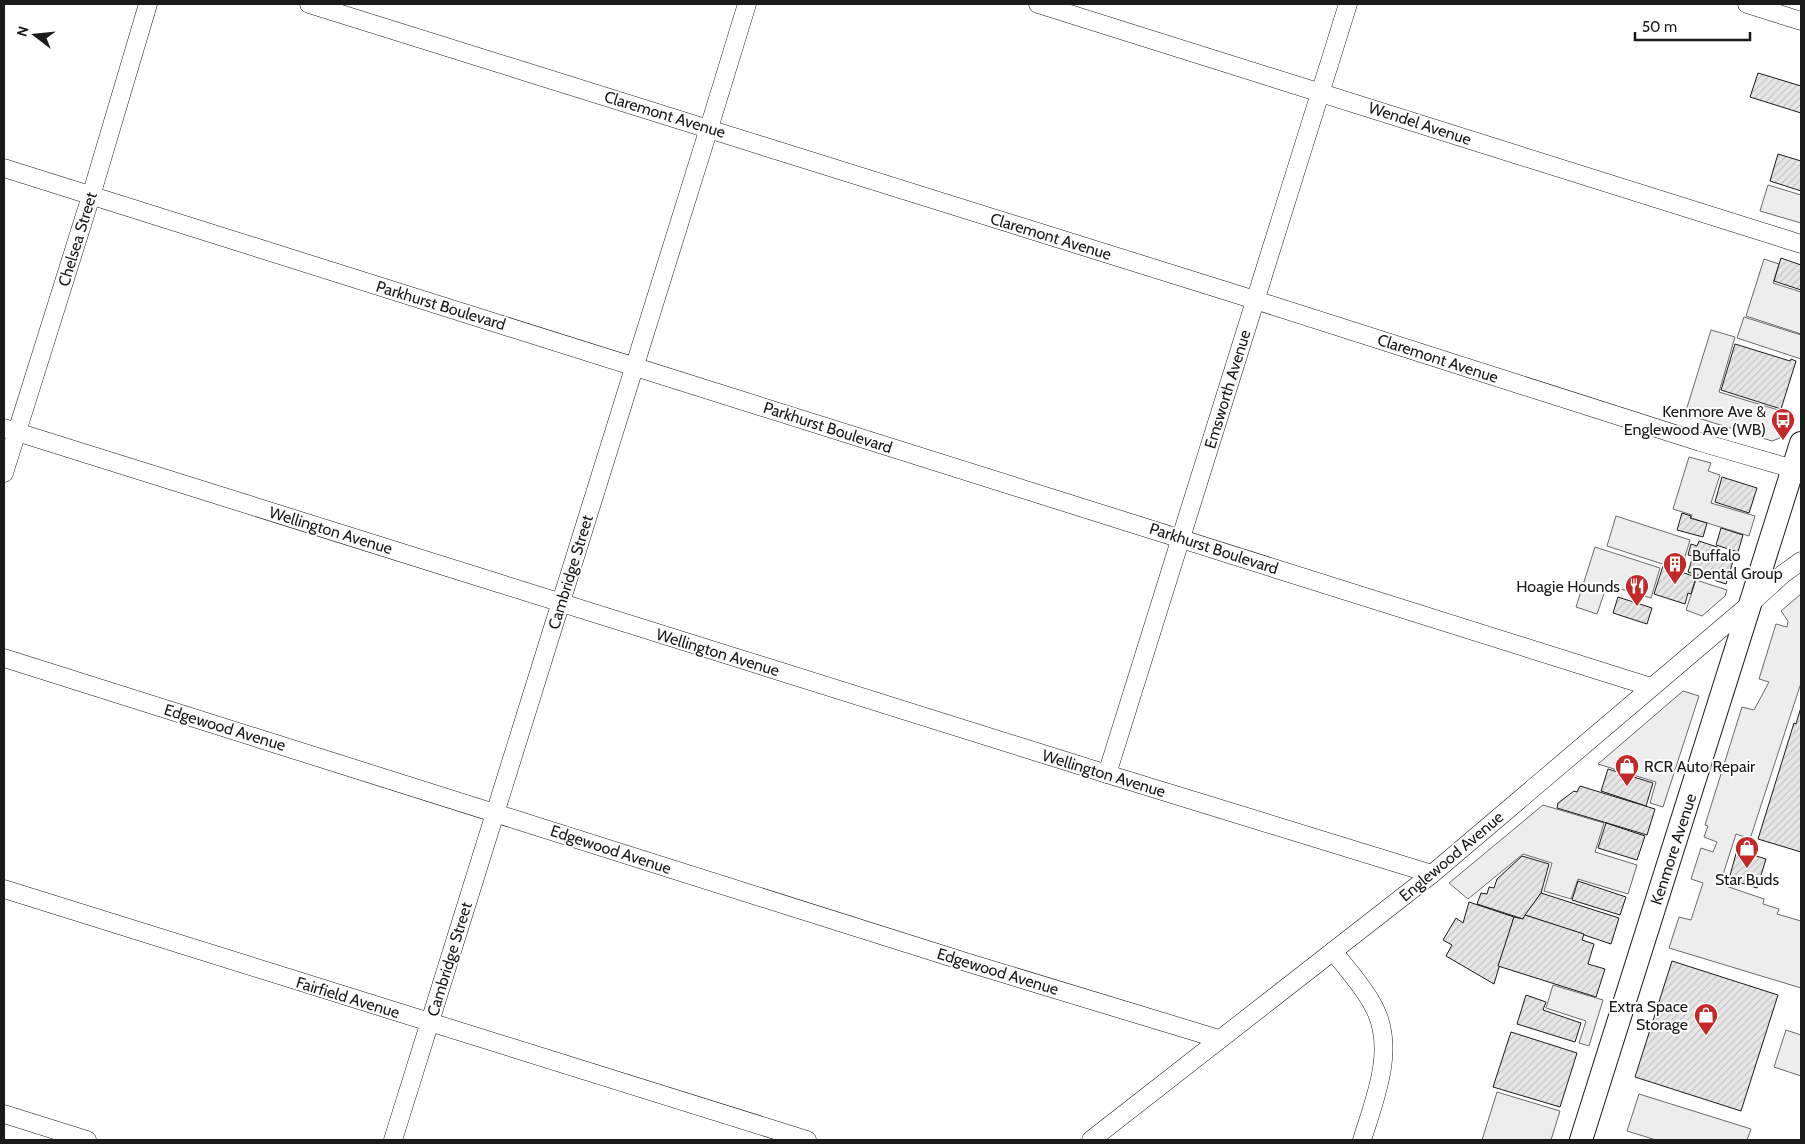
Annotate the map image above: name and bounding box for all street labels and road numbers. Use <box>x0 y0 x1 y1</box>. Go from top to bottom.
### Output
street label: Claremont Avenue <box>602 87 728 142</box>
street label: Wendel Avenue <box>1366 98 1474 149</box>
street label: Chelsea Street <box>54 189 101 289</box>
street label: Claremont Avenue <box>988 209 1114 264</box>
street label: Parkhurst Boulevard <box>374 277 508 334</box>
street label: Emsworth Avenue <box>1200 327 1255 451</box>
street label: Claremont Avenue <box>1375 330 1501 387</box>
street label: Parkhurst Boulevard <box>761 398 895 457</box>
street label: Wellington Avenue <box>267 503 395 558</box>
street label: Cambridge Street <box>544 512 597 632</box>
street label: Parkhurst Boulevard <box>1147 519 1281 578</box>
street label: Wellington Avenue <box>654 625 782 680</box>
street label: Edgewood Avenue <box>162 700 288 755</box>
street label: Wellington Avenue <box>1040 746 1168 801</box>
street label: Kenmore Avenue <box>1647 791 1700 907</box>
street label: Englewood Avenue <box>1395 807 1507 905</box>
street label: Edgewood Avenue <box>548 821 674 878</box>
street label: Cambridge Street <box>423 899 476 1019</box>
street label: Edgewood Avenue <box>935 944 1061 999</box>
street label: Fairfield Avenue <box>294 973 402 1022</box>

